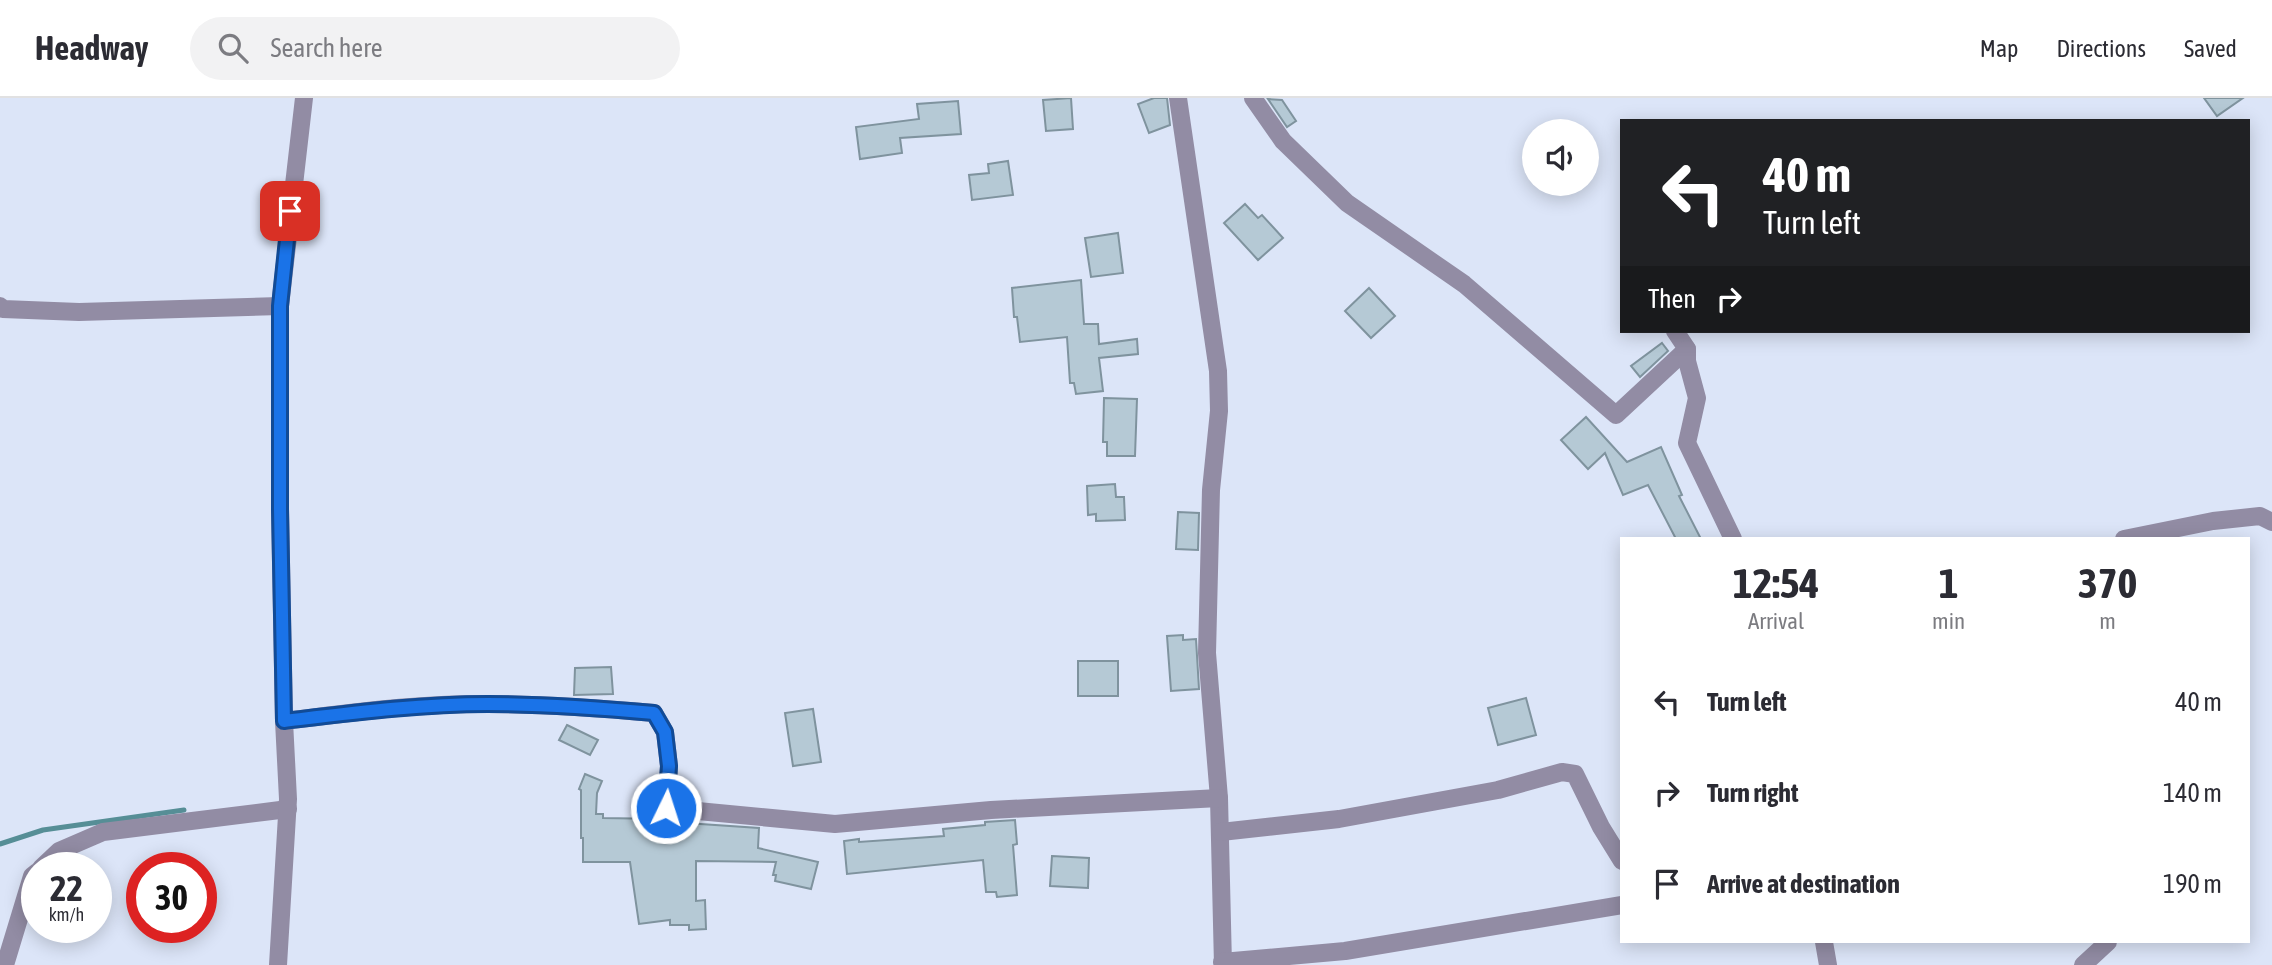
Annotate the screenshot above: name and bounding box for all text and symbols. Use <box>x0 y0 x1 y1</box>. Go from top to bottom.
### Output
search box <box>190 17 680 80</box>
text: Headway <box>35 29 148 67</box>
icon: search <box>214 29 252 67</box>
text: Search here <box>270 33 383 63</box>
text: Map <box>1980 35 2018 62</box>
text: Directions <box>2056 35 2146 62</box>
text: Saved <box>2184 35 2237 62</box>
map controls <box>1522 119 1599 196</box>
button: sound <box>1522 119 1599 196</box>
text: 40 m <box>1763 146 1851 202</box>
icon: left <box>1648 147 1739 238</box>
pin <box>260 181 320 241</box>
icon: arrive <box>271 192 309 230</box>
text: Turn left <box>1763 204 1861 241</box>
icon: right <box>1710 280 1748 318</box>
text: Then <box>1648 284 1696 314</box>
text: 12:54 <box>1733 559 1819 607</box>
text: 1 <box>1939 559 1958 607</box>
text: 370 <box>2078 559 2137 607</box>
text: Arrival <box>1748 608 1804 634</box>
text: min <box>1932 608 1965 634</box>
text: m <box>2099 608 2116 634</box>
icon: left <box>1648 683 1686 721</box>
text: Turn left <box>1707 687 1787 717</box>
text: 40 m <box>2175 687 2222 717</box>
position arrow <box>629 771 703 845</box>
icon: right <box>1648 774 1686 812</box>
text: Turn right <box>1707 778 1798 808</box>
text: 140 m <box>2163 778 2222 808</box>
speed limit sign: 30 <box>126 852 217 943</box>
icon: arrive <box>1648 865 1686 903</box>
text: 22 <box>50 868 83 908</box>
text: Arrive at destination <box>1707 869 1900 899</box>
text: 190 m <box>2163 869 2222 899</box>
text: km/h <box>49 904 84 925</box>

